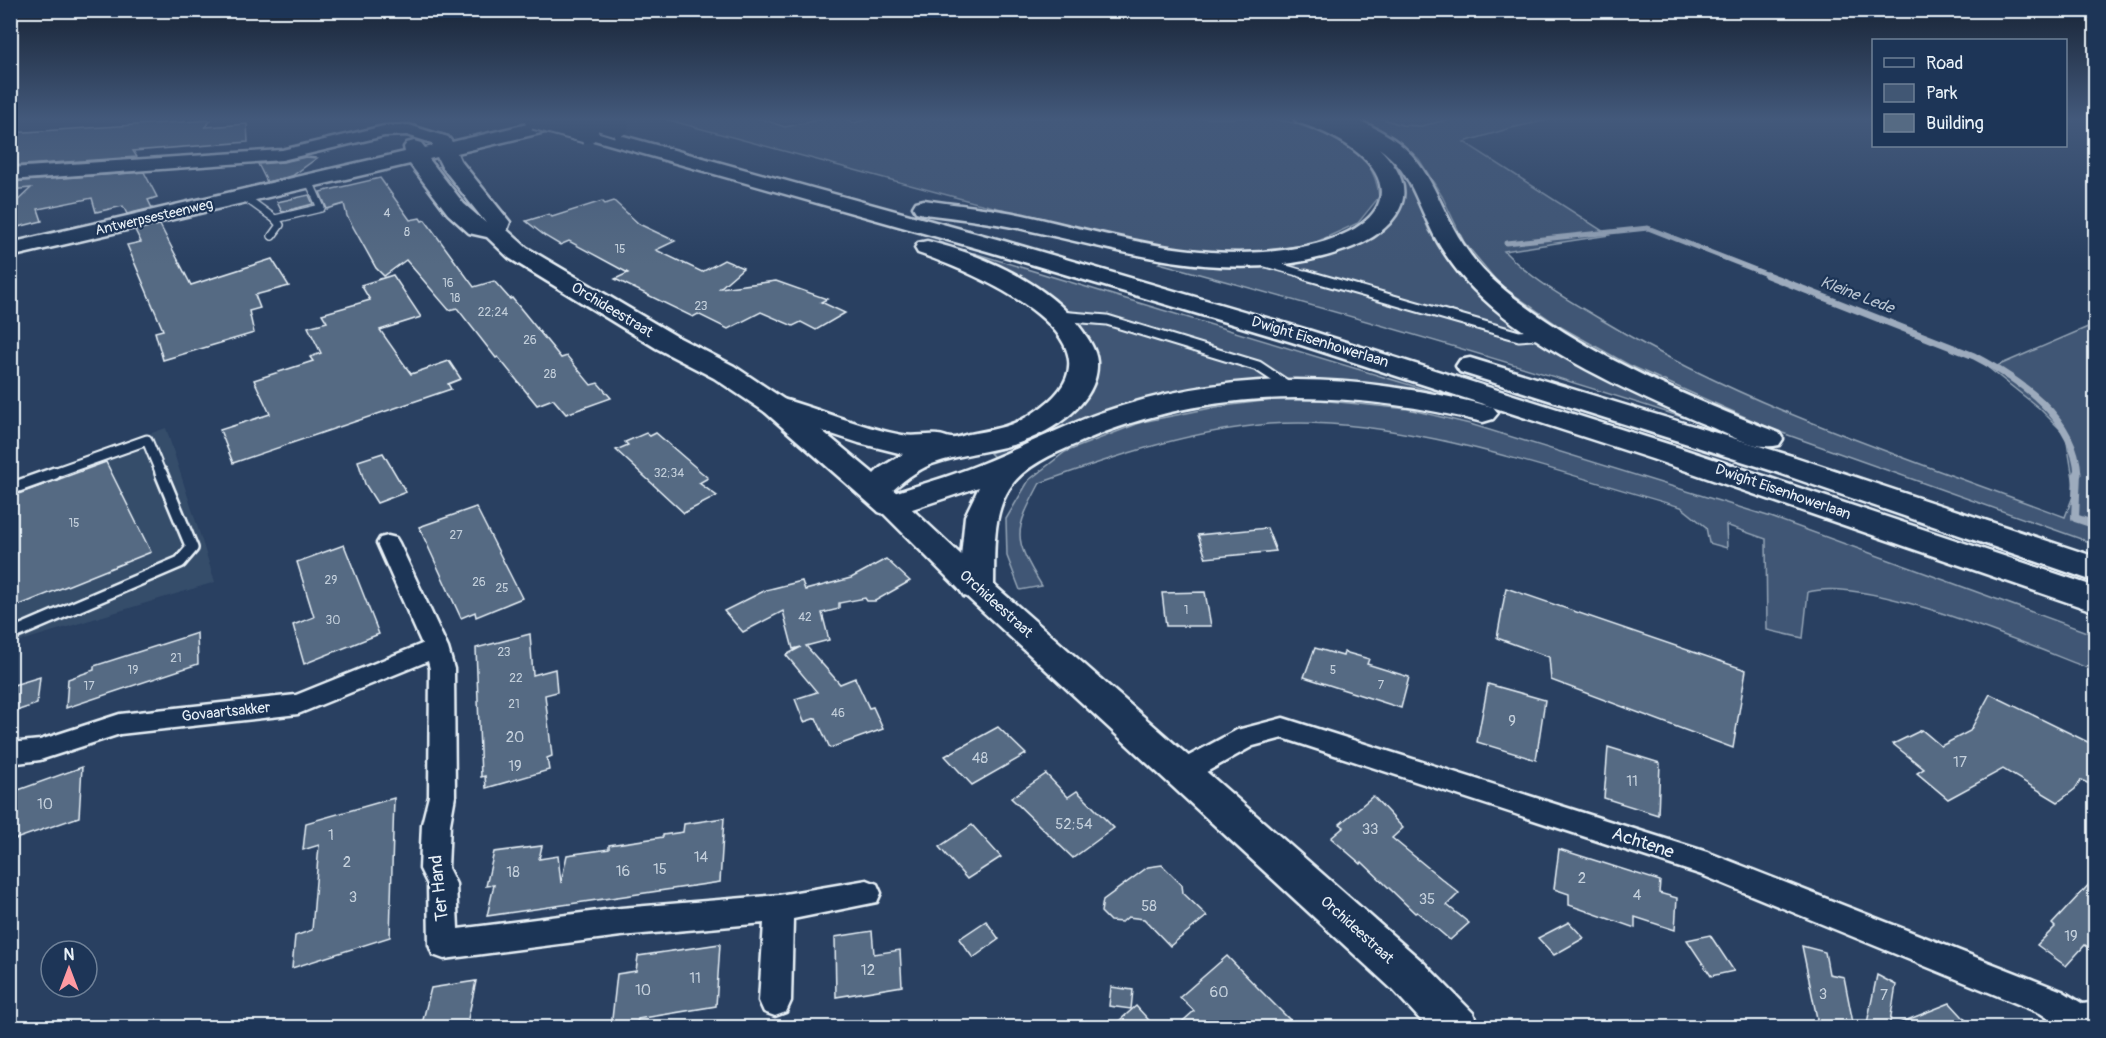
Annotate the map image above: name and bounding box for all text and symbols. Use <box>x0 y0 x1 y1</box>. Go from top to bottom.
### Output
legend <box>1872 39 2067 147</box>
text: Road <box>1926 52 1963 75</box>
text: Park <box>1926 82 1958 105</box>
text: Building <box>1926 112 1984 135</box>
street label: Antwerpsesteenweg <box>93 195 215 239</box>
house number: 4 <box>384 206 391 221</box>
house number: 8 <box>404 225 410 240</box>
house number: 15 <box>614 242 626 257</box>
water label: Kleine Lede <box>1817 272 1899 319</box>
house number: 16 <box>442 276 454 291</box>
street label: Orchideestraat <box>568 278 657 342</box>
house number: 18 <box>450 291 460 306</box>
house number: 23 <box>694 299 708 314</box>
house number: 22;24 <box>478 305 508 320</box>
street label: Dwight Eisenhowerlaan <box>1249 312 1391 372</box>
house number: 26 <box>523 333 537 348</box>
house number: 28 <box>544 367 556 382</box>
street label: Dwight Eisenhowerlaan <box>1713 460 1853 524</box>
house number: 32;34 <box>654 466 684 481</box>
house number: 15 <box>68 516 80 531</box>
house number: 27 <box>449 528 463 543</box>
street label: Orchideestraat <box>955 566 1037 643</box>
house number: 29 <box>325 573 337 588</box>
house number: 26 <box>472 575 486 590</box>
house number: 25 <box>495 581 509 596</box>
house number: 1 <box>1184 603 1188 618</box>
house number: 42 <box>798 610 812 625</box>
house number: 30 <box>326 613 340 628</box>
house number: 23 <box>497 645 511 660</box>
house number: 21 <box>170 651 182 666</box>
house number: 19 <box>128 663 138 678</box>
house number: 5 <box>1330 663 1336 678</box>
house number: 22 <box>509 671 523 686</box>
house number: 7 <box>1378 678 1385 693</box>
house number: 17 <box>83 679 95 694</box>
house number: 21 <box>508 697 520 712</box>
street label: Govaartsakker <box>181 698 272 726</box>
house number: 46 <box>831 706 845 721</box>
house number: 9 <box>1508 712 1516 731</box>
house number: 20 <box>506 728 524 747</box>
house number: 48 <box>972 749 989 768</box>
house number: 17 <box>1953 753 1967 772</box>
house number: 19 <box>508 757 522 776</box>
house number: 11 <box>1626 772 1638 791</box>
house number: 10 <box>37 795 53 814</box>
house number: 52;54 <box>1055 815 1093 834</box>
house number: 33 <box>1362 820 1378 839</box>
street label: Achtene <box>1609 822 1677 864</box>
house number: 1 <box>328 826 334 845</box>
house number: 14 <box>694 848 709 867</box>
house number: 2 <box>343 853 351 872</box>
street label: Ter Hand <box>424 854 454 922</box>
house number: 15 <box>653 860 667 879</box>
house number: 16 <box>616 862 630 881</box>
house number: 18 <box>506 863 520 882</box>
house number: 2 <box>1578 869 1586 888</box>
house number: 4 <box>1633 886 1642 905</box>
house number: 3 <box>349 888 357 907</box>
house number: 35 <box>1419 890 1435 909</box>
street label: Orchideestraat <box>1316 892 1398 969</box>
house number: 58 <box>1141 897 1157 916</box>
house number: 19 <box>2064 927 2078 946</box>
north arrow <box>39 939 99 999</box>
text: N <box>64 945 75 965</box>
house number: 12 <box>861 961 875 980</box>
house number: 11 <box>689 969 701 988</box>
house number: 10 <box>635 981 651 1000</box>
house number: 60 <box>1210 983 1228 1002</box>
house number: 3 <box>1819 985 1827 1004</box>
house number: 7 <box>1880 986 1888 1005</box>

